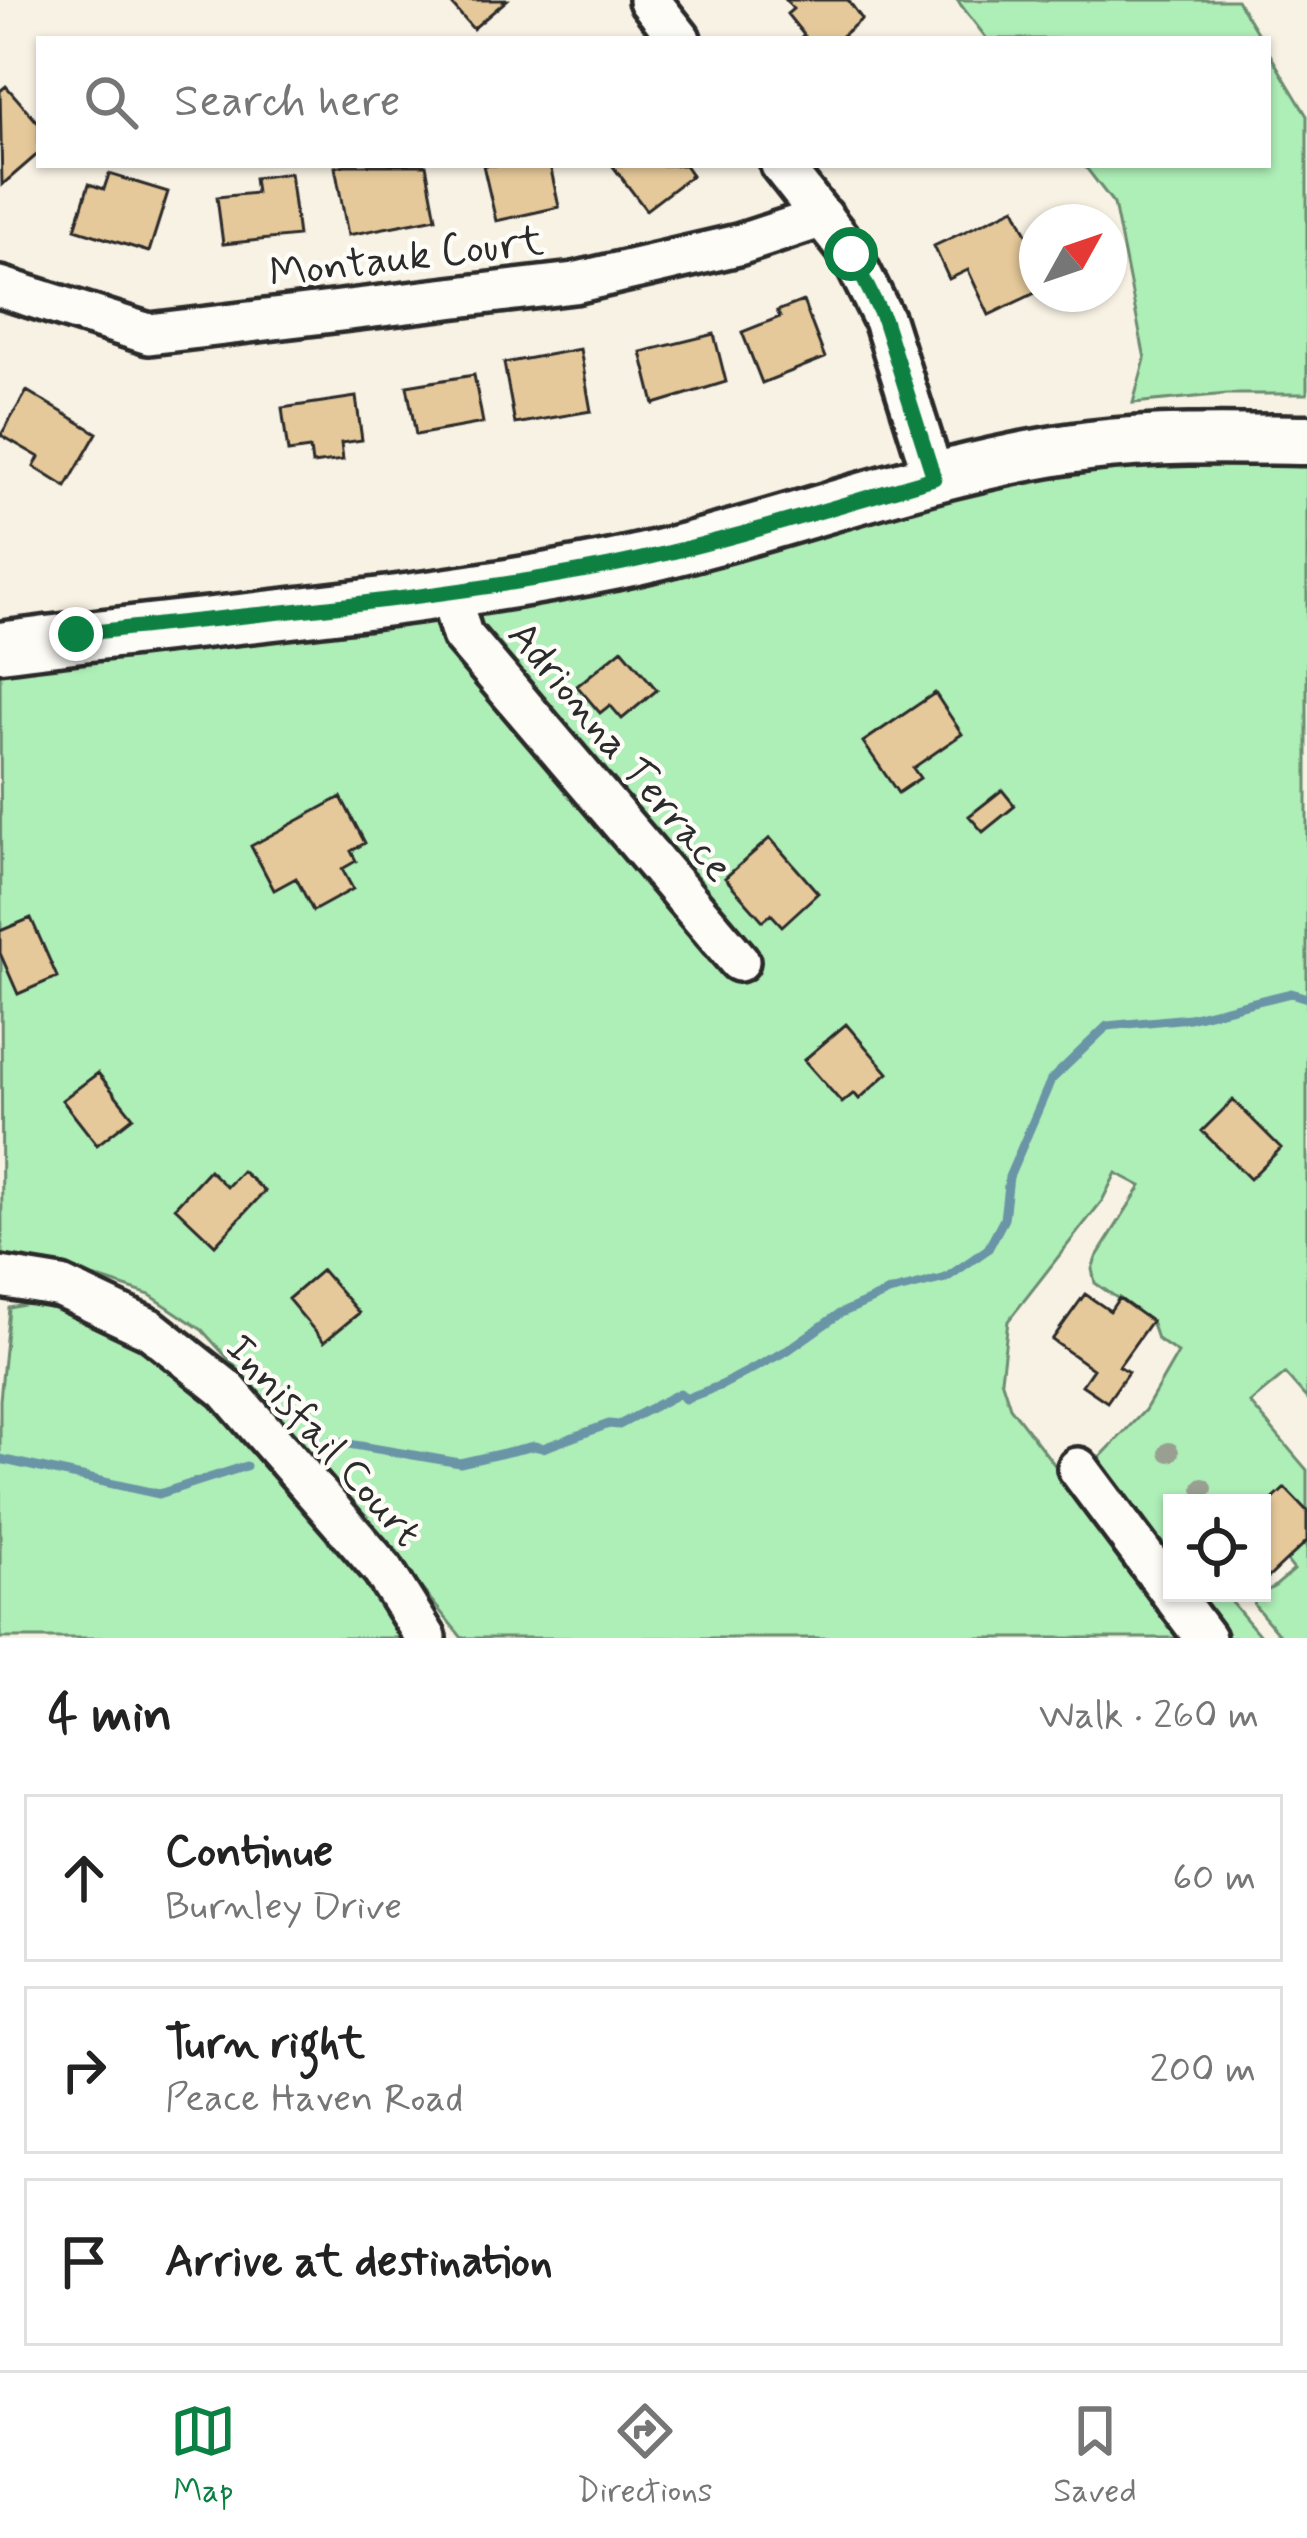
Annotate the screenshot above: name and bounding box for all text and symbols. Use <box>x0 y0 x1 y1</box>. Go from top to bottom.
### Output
search box <box>36 36 1271 168</box>
icon: search <box>78 69 144 135</box>
text: Search here <box>174 73 401 132</box>
north arrow <box>1019 204 1127 312</box>
street label: Montauk Court <box>266 214 547 303</box>
route start <box>824 227 878 281</box>
route end <box>49 607 103 661</box>
street label: Adrionna Terrace <box>494 610 745 894</box>
street label: Innisfail Court <box>212 1323 433 1560</box>
map controls <box>1163 1494 1271 1602</box>
button: locate <box>1163 1494 1271 1602</box>
text: 4 min <box>48 1683 172 1749</box>
text: Walk · 260 m <box>1039 1691 1259 1742</box>
text: Continue <box>165 1823 333 1882</box>
icon: ahead <box>51 1845 117 1911</box>
text: 60 m <box>1172 1853 1256 1904</box>
text: Burnley Drive <box>165 1882 402 1933</box>
text: Turn right <box>165 2015 365 2074</box>
icon: right <box>51 2037 117 2103</box>
text: 200 m <box>1150 2045 1256 2096</box>
text: Peace Haven Road <box>165 2074 463 2125</box>
icon: arrive <box>51 2229 117 2295</box>
text: Arrive at destination <box>165 2233 553 2292</box>
tab: Map <box>170 2398 236 2514</box>
tab: Directions <box>577 2398 713 2514</box>
tab: Saved <box>1053 2398 1137 2514</box>

